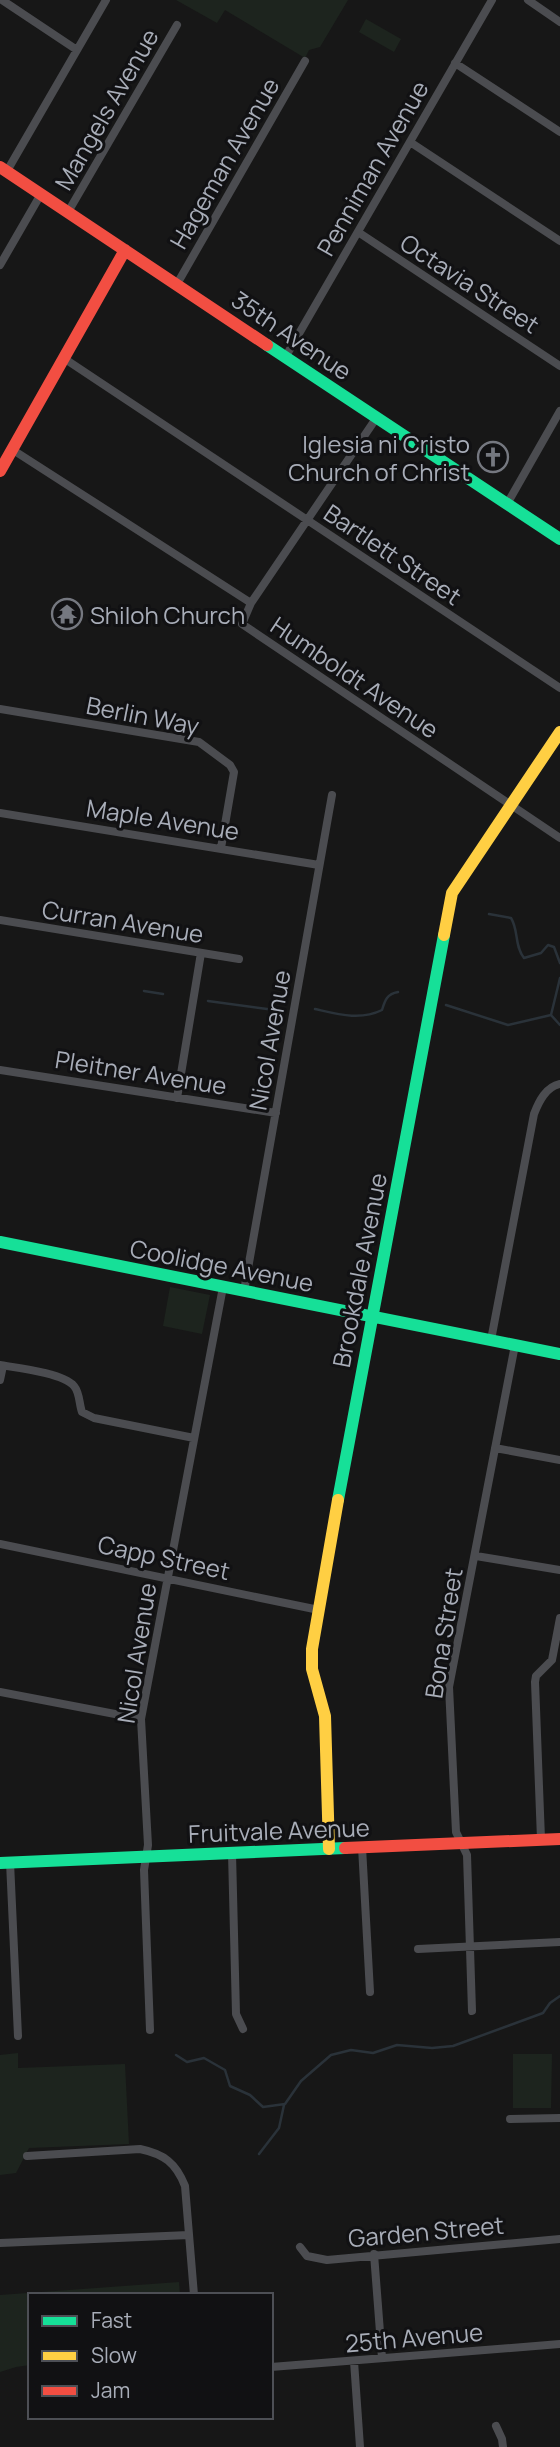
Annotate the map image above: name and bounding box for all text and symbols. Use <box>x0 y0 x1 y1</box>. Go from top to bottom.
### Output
street label: Mangels Avenue <box>46 22 166 196</box>
street label: Hageman Avenue <box>162 71 286 255</box>
street label: Penniman Avenue <box>308 74 436 262</box>
street label: Octavia Street <box>394 226 546 340</box>
street label: 35th Avenue <box>226 283 358 387</box>
place label: Iglesia ni Cristo Church of Christ <box>288 427 470 488</box>
church icon: Iglesia ni Cristo Church of Christ <box>476 440 510 474</box>
street label: Bartlett Street <box>318 496 468 612</box>
temple icon: Shiloh Church <box>50 597 84 631</box>
place label: Shiloh Church <box>90 598 245 631</box>
street label: Humboldt Avenue <box>265 609 445 745</box>
street label: Berlin Way <box>84 688 203 742</box>
street label: Maple Avenue <box>84 791 242 847</box>
street label: Curran Avenue <box>40 892 206 950</box>
street label: Nicol Avenue <box>240 967 298 1113</box>
street label: Pleitner Avenue <box>53 1042 229 1102</box>
street label: Brookdale Avenue <box>324 1170 394 1370</box>
street label: Coolidge Avenue <box>127 1231 317 1299</box>
street label: Capp Street <box>95 1527 233 1587</box>
street label: Bona Street <box>416 1565 470 1701</box>
street label: Nicol Avenue <box>109 1580 163 1726</box>
street label: Fruitvale Avenue <box>188 1810 370 1850</box>
street label: Garden Street <box>347 2208 505 2254</box>
legend <box>28 2293 273 2419</box>
text: Fast <box>91 2306 132 2334</box>
street label: 25th Avenue <box>344 2315 484 2359</box>
text: Slow <box>91 2341 137 2369</box>
text: Jam <box>91 2376 130 2404</box>

